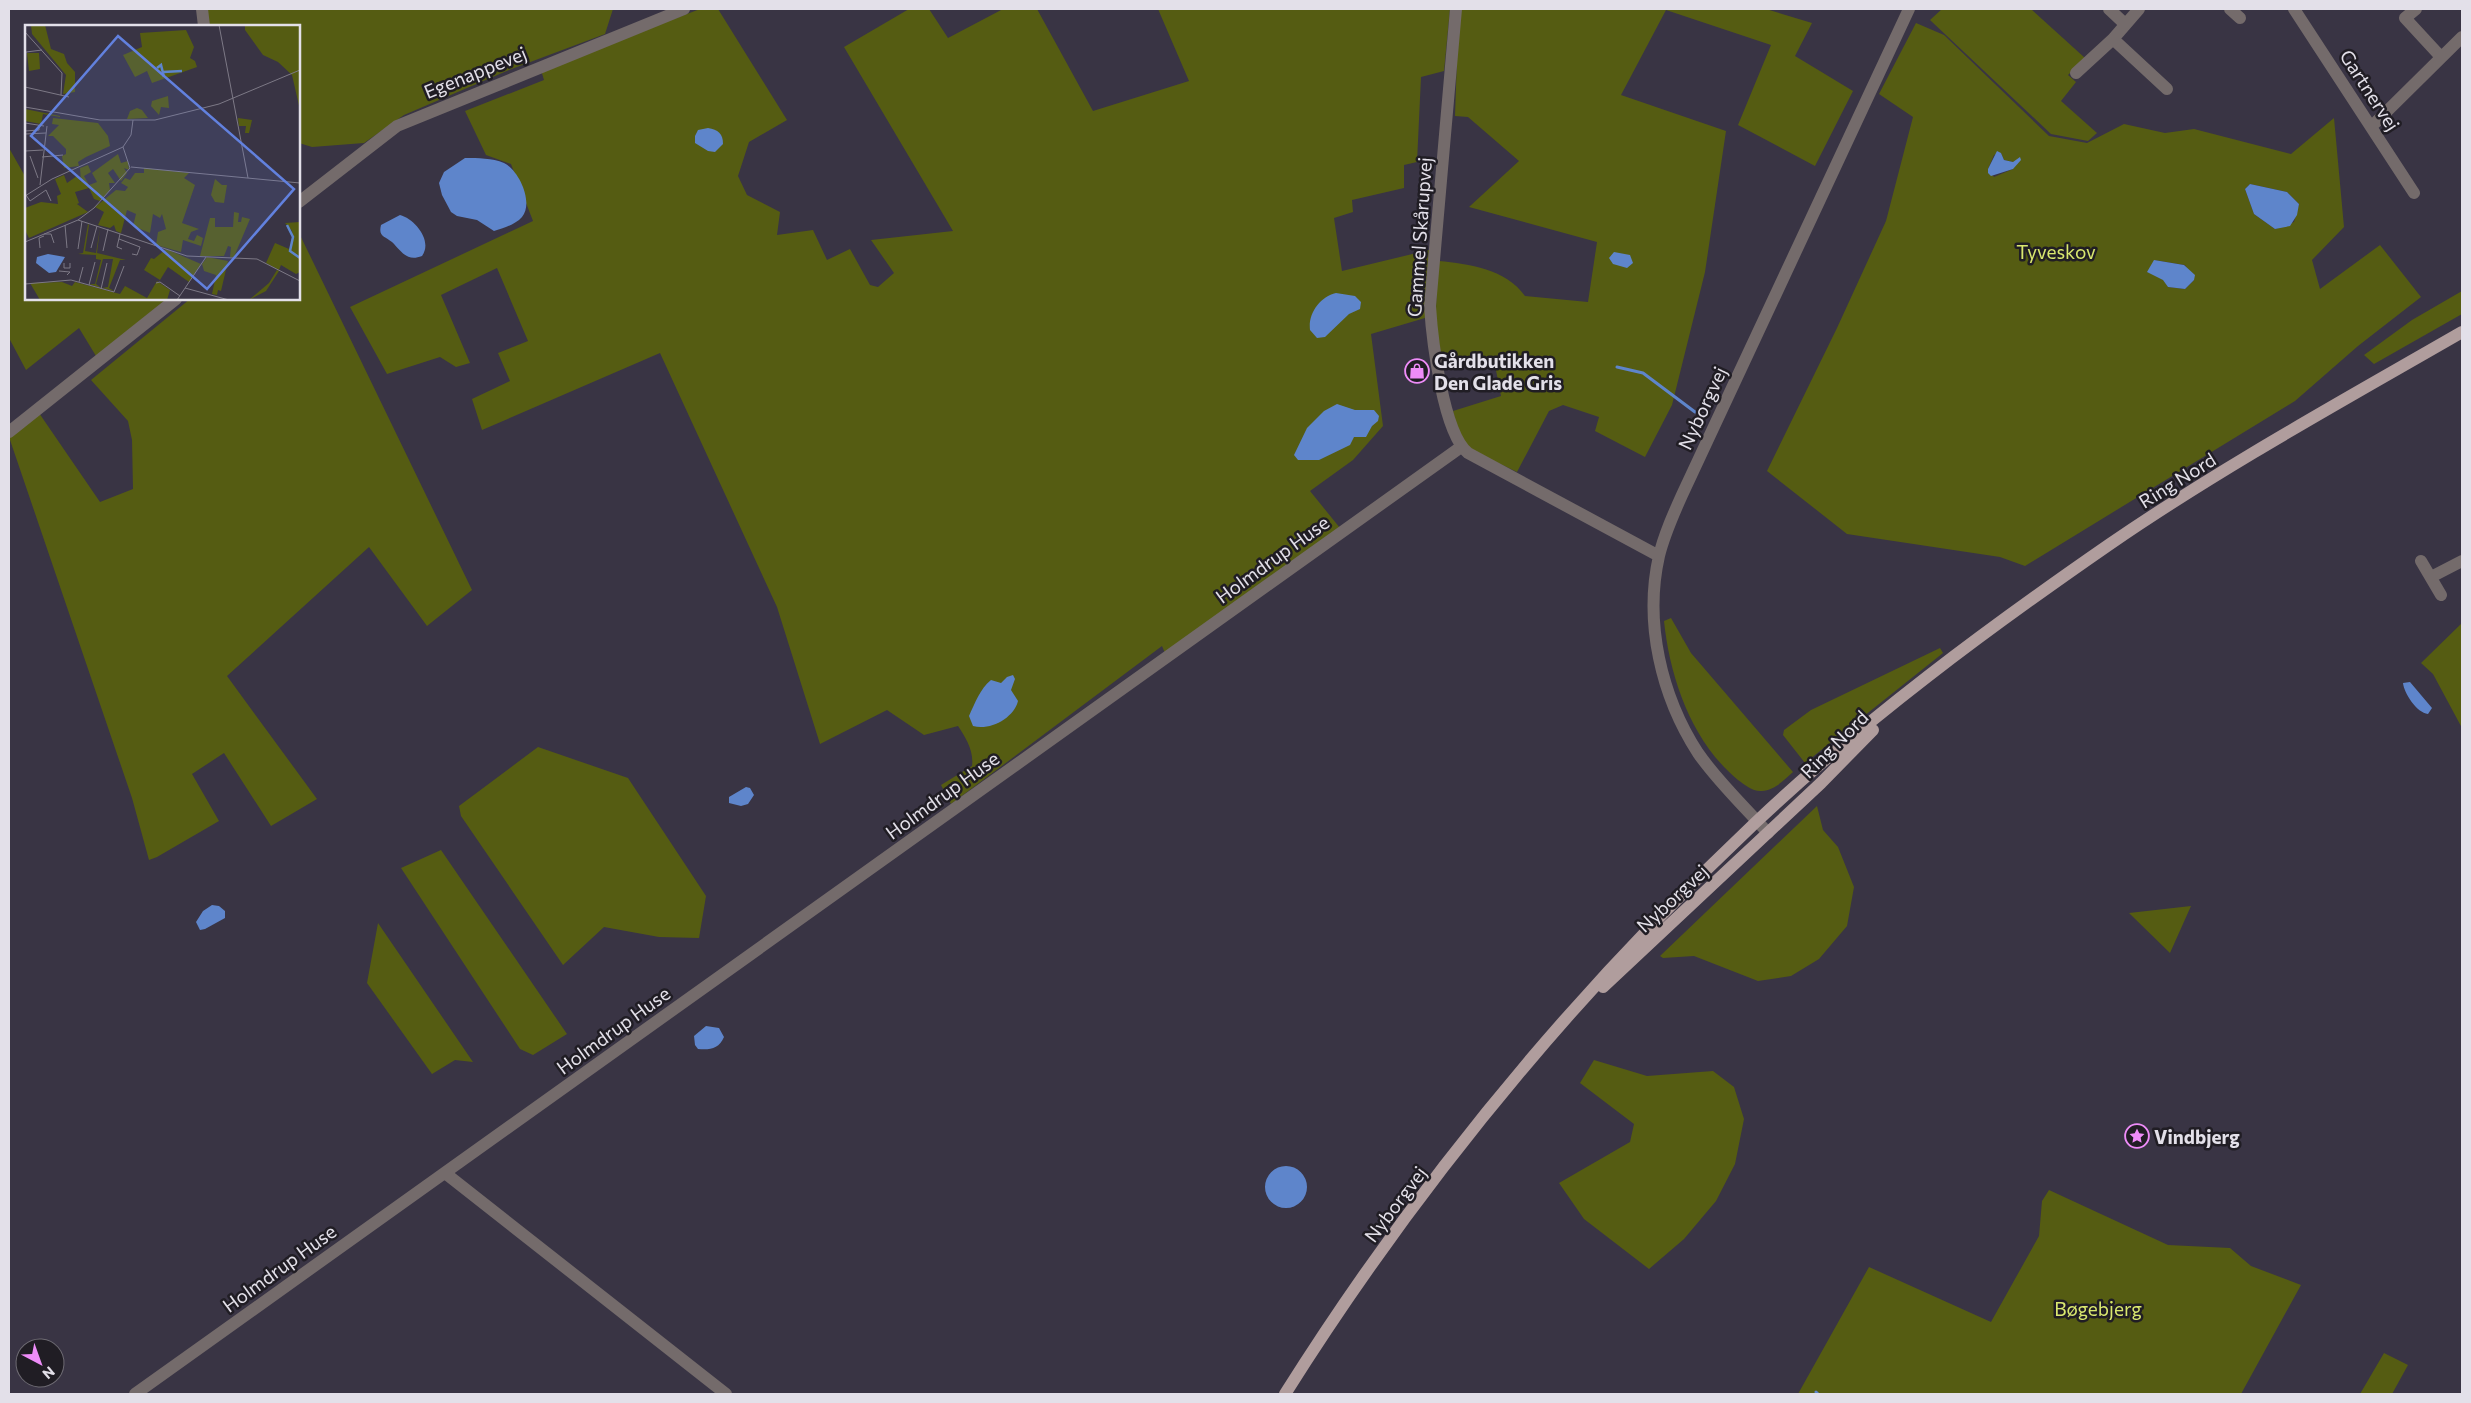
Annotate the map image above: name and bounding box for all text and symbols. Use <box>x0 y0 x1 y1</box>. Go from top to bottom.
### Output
inset map <box>25 25 300 300</box>
street label: Egenappevej <box>420 41 530 103</box>
street label: Gartnervej <box>2335 45 2405 135</box>
street label: Gammel Skårupvej <box>1402 156 1436 318</box>
park label: Tyveskov <box>2016 240 2096 263</box>
place label: Gårdbutikken Den Glade Gris <box>1434 349 1562 394</box>
shop icon: Gårdbutikken Den Glade Gris <box>1404 358 1430 384</box>
street label: Nyborgvej <box>1673 363 1731 453</box>
street label: Ring Nord <box>2134 447 2220 513</box>
street label: Holmdrup Huse <box>1211 510 1333 608</box>
street label: Ring Nord <box>1795 705 1873 783</box>
street label: Holmdrup Huse <box>881 746 1003 844</box>
street label: Nyborgvej <box>1632 859 1712 937</box>
street label: Holmdrup Huse <box>552 981 674 1079</box>
place icon: Vindbjerg <box>2124 1123 2150 1149</box>
place label: Vindbjerg <box>2154 1125 2240 1148</box>
street label: Nyborgvej <box>1359 1162 1431 1246</box>
street label: Holmdrup Huse <box>218 1219 340 1317</box>
park label: Bøgebjerg <box>2054 1297 2142 1320</box>
north arrow <box>15 1338 65 1388</box>
text: N <box>39 1363 58 1383</box>

